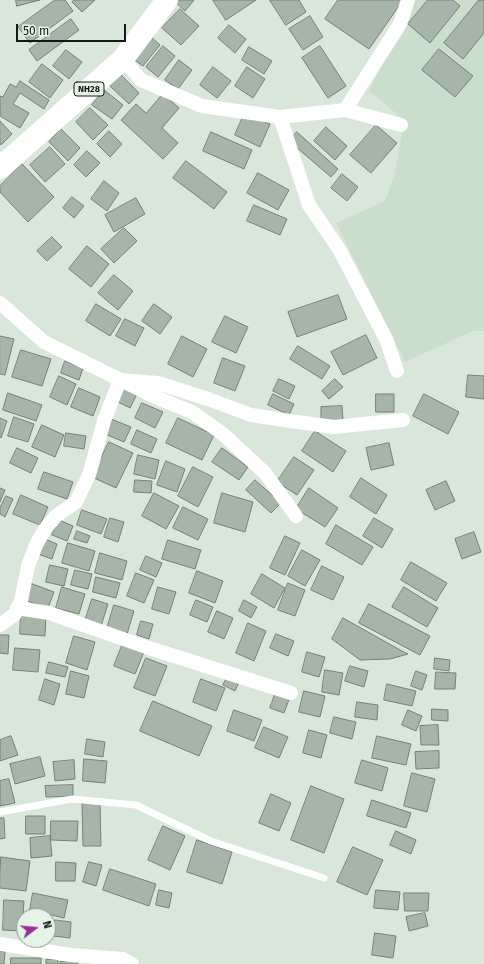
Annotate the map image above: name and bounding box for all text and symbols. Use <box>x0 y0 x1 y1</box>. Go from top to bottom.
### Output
scale bar <box>18 16 128 42</box>
text: 50 m <box>23 24 49 38</box>
road number: NH28 <box>74 82 104 96</box>
north arrow <box>16 908 56 948</box>
text: N <box>40 920 54 930</box>

